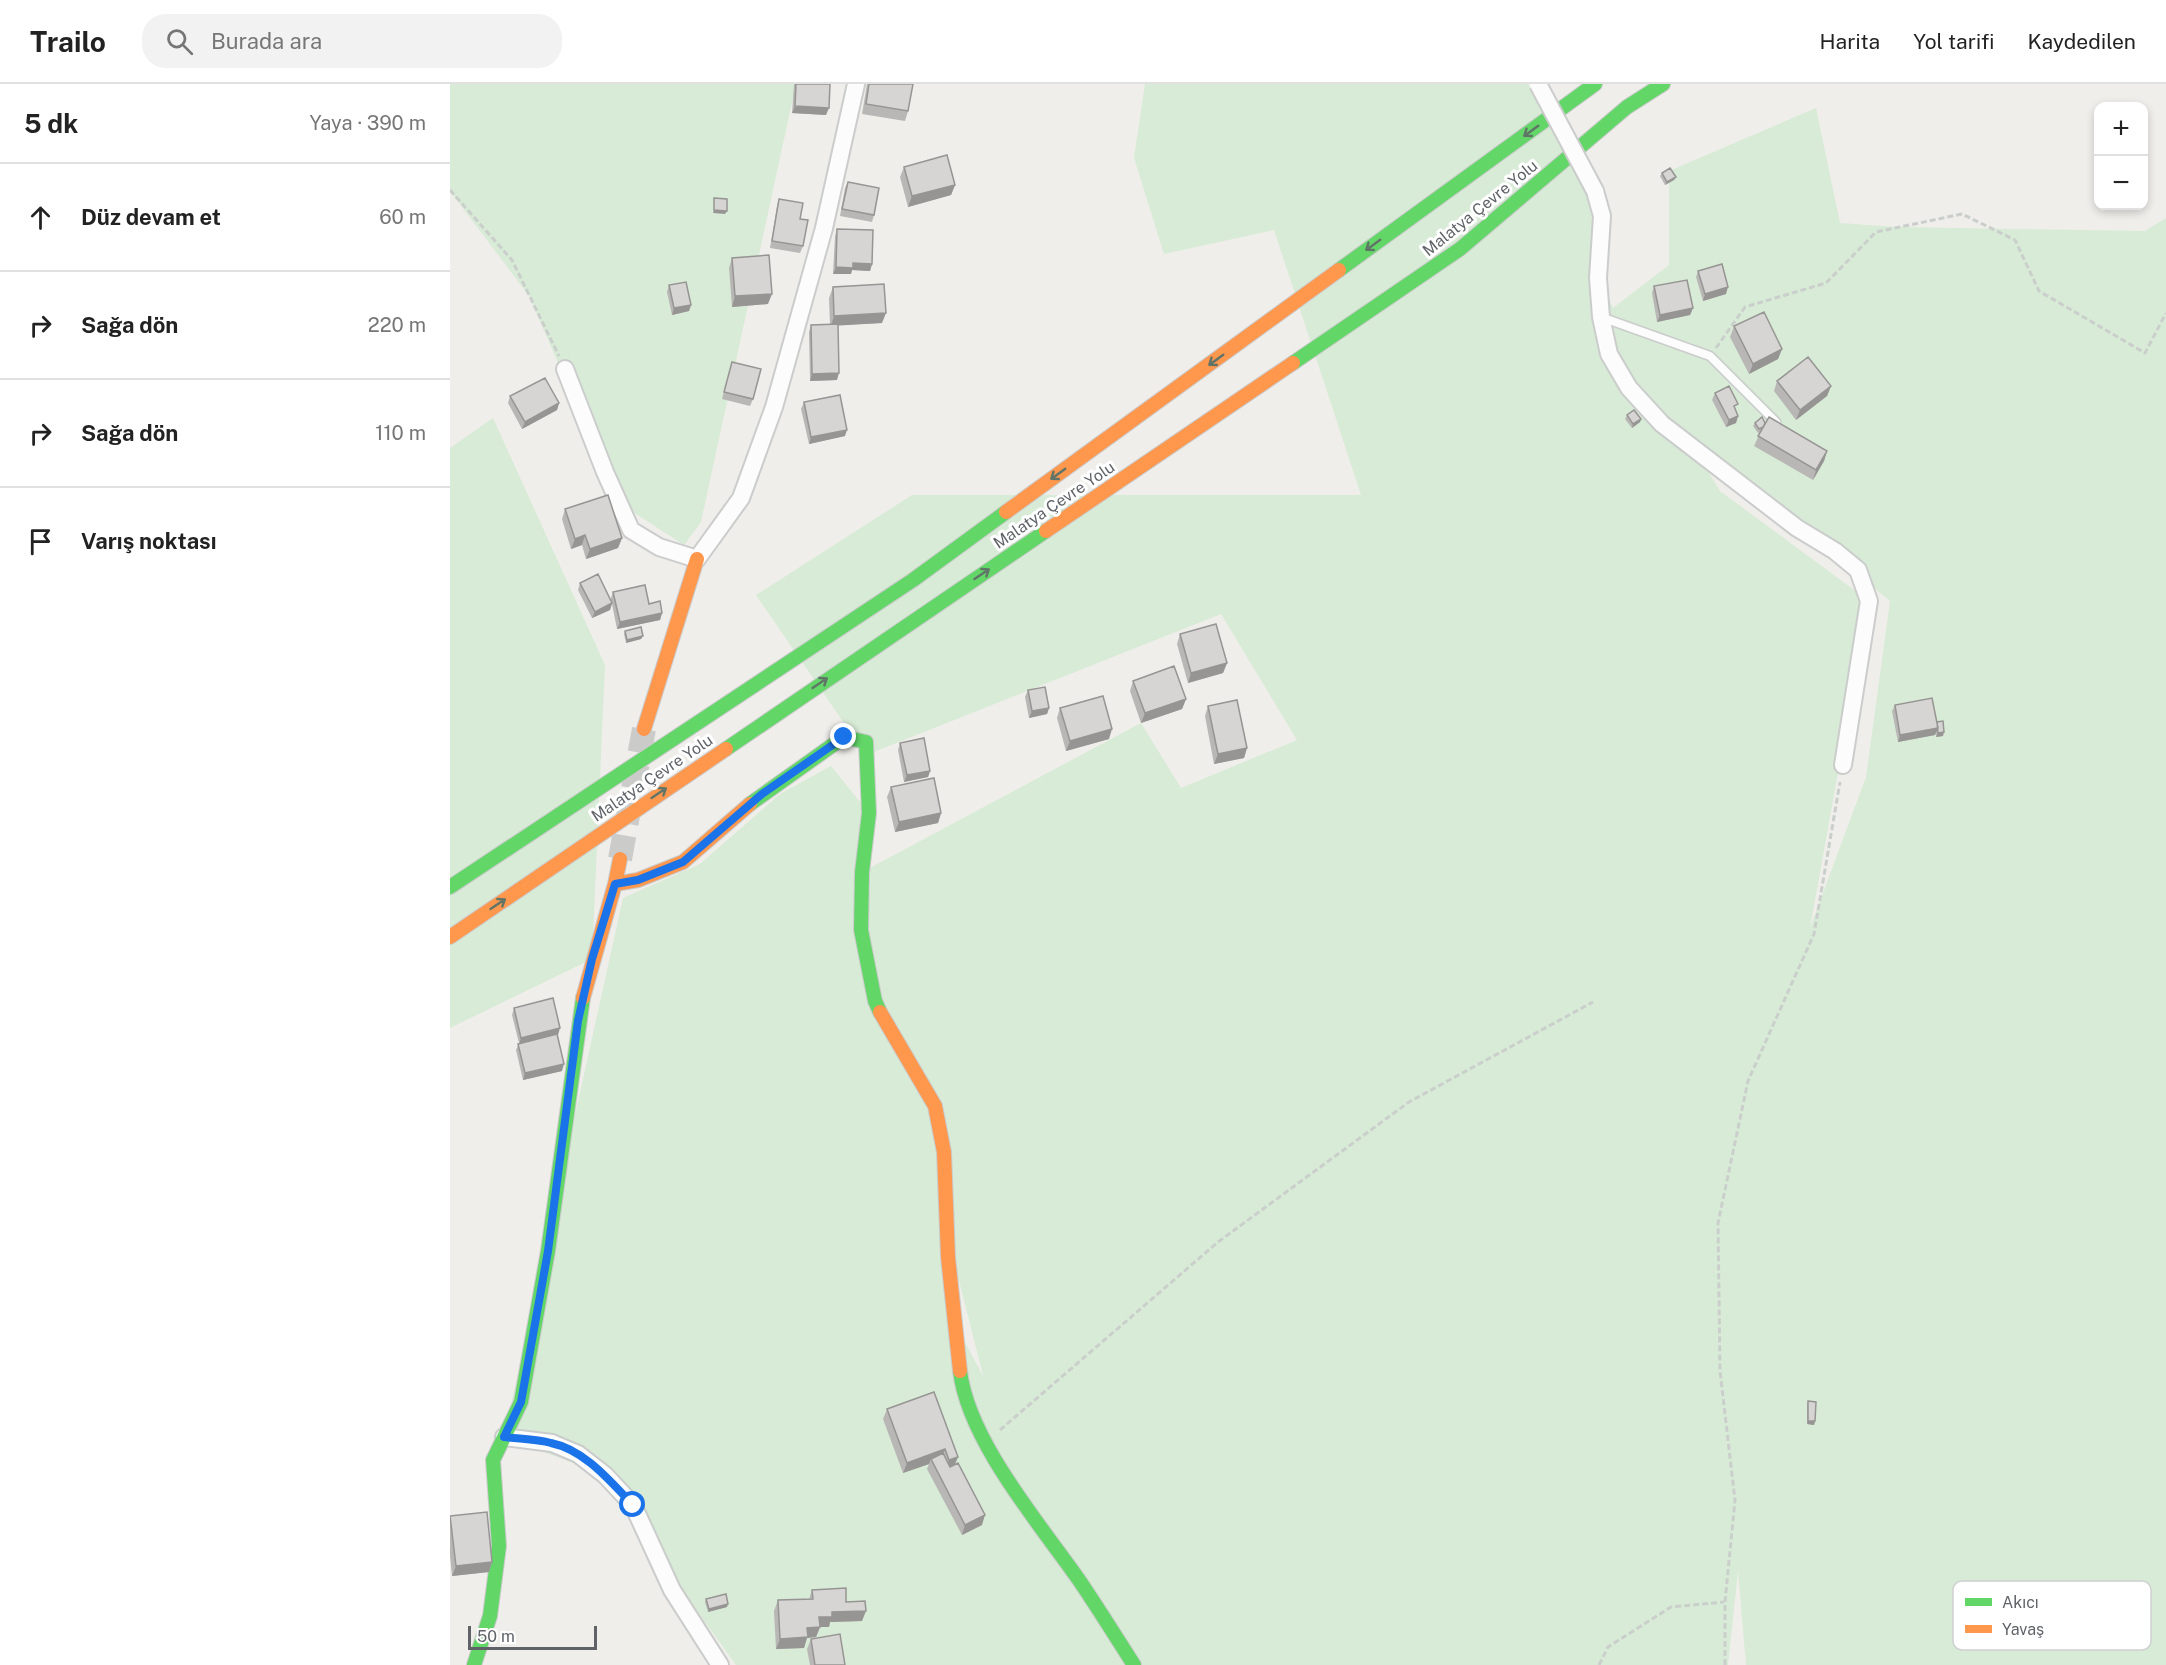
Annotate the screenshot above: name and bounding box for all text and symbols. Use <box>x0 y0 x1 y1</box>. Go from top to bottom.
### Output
search box <box>142 14 562 68</box>
text: Trailo <box>30 25 106 58</box>
icon: search <box>163 25 196 58</box>
text: Burada ara <box>211 28 322 54</box>
text: Harita <box>1820 29 1880 54</box>
text: Yol tarifi <box>1913 29 1994 54</box>
text: Kaydedilen <box>2027 29 2136 54</box>
map controls <box>2094 102 2148 210</box>
button: + <box>2094 102 2148 156</box>
text: 5 dk <box>24 108 78 139</box>
text: Yaya · 390 m <box>309 111 426 135</box>
one-way arrow <box>1524 125 1540 137</box>
street label: Malatya Çevre Yolu <box>1419 156 1541 260</box>
button: − <box>2094 156 2148 210</box>
icon: ahead <box>24 201 57 234</box>
text: Düz devam et <box>81 204 221 230</box>
text: 60 m <box>379 205 426 229</box>
one-way arrow <box>1366 239 1382 251</box>
icon: right <box>24 309 57 342</box>
text: Sağa dön <box>81 312 178 338</box>
text: 220 m <box>368 313 426 337</box>
one-way arrow <box>1208 354 1224 366</box>
icon: right <box>24 417 57 450</box>
text: Sağa dön <box>81 420 178 446</box>
text: 110 m <box>375 421 426 445</box>
street label: Malatya Çevre Yolu <box>990 457 1118 553</box>
one-way arrow <box>1050 468 1066 481</box>
icon: arrive <box>24 525 57 558</box>
text: Varış noktası <box>81 528 216 554</box>
one-way arrow <box>973 568 989 580</box>
one-way arrow <box>811 677 828 689</box>
route end <box>830 723 856 749</box>
street label: Malatya Çevre Yolu <box>588 730 716 826</box>
one-way arrow <box>650 787 667 799</box>
one-way arrow <box>490 898 506 910</box>
route start <box>619 1491 645 1517</box>
legend <box>1953 1581 2151 1650</box>
text: Akıcı <box>2002 1593 2039 1612</box>
text: Yavaş <box>2002 1620 2044 1639</box>
scale bar <box>468 1623 597 1650</box>
text: 50 m <box>477 1627 515 1646</box>

